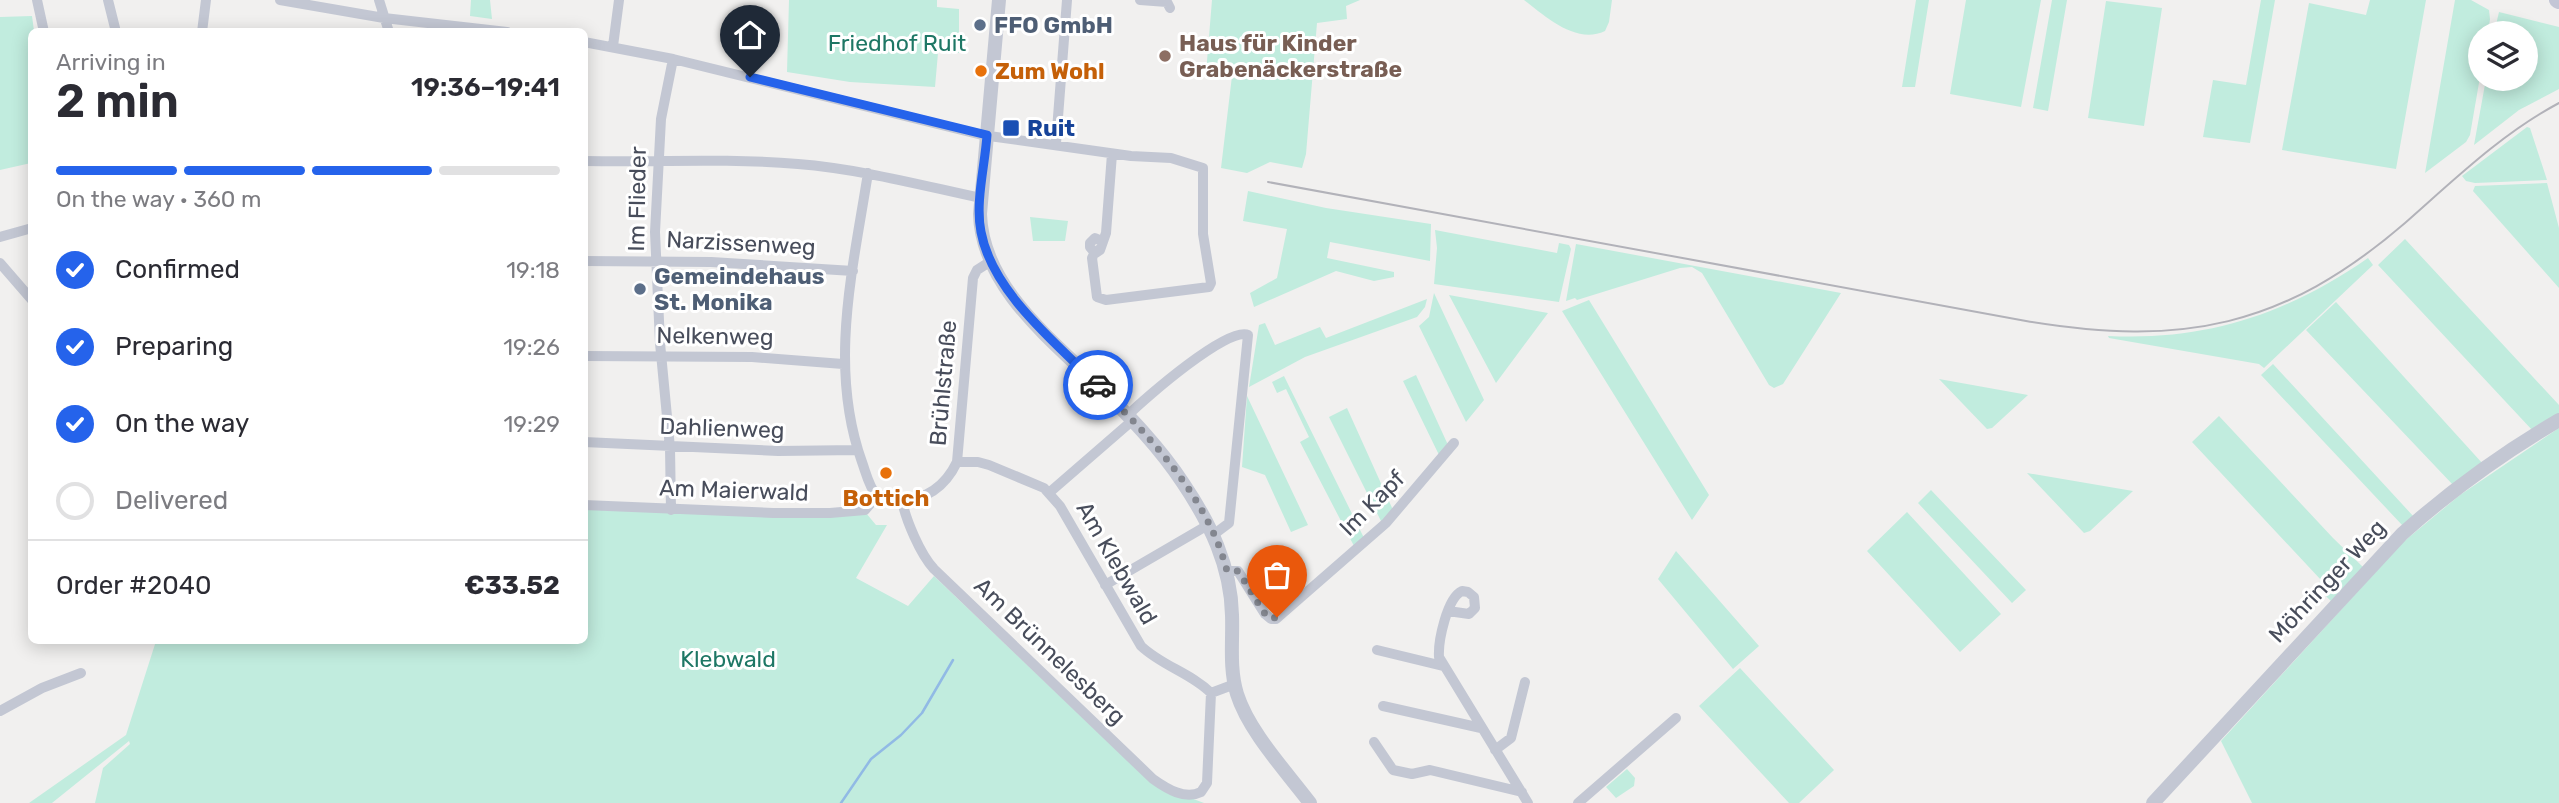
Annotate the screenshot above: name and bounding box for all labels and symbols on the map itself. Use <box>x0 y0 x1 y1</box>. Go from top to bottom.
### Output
pin <box>720 5 780 77</box>
place label: FFO GmbH <box>994 11 1113 39</box>
marker: FFO GmbH <box>972 17 988 33</box>
park label: Friedhof Ruit <box>828 29 966 57</box>
place label: Haus für Kinder Grabenäckerstraße <box>1179 29 1402 83</box>
marker: Haus für Kinder Grabenäckerstraße <box>1157 48 1173 64</box>
place label: Zum Wohl <box>995 57 1105 85</box>
marker: Zum Wohl <box>973 63 989 79</box>
place label: Ruit <box>1027 114 1075 142</box>
marker: Ruit <box>1001 118 1021 138</box>
street label: Im Flieder <box>622 146 652 252</box>
street label: Narzissenweg <box>666 225 816 261</box>
place label: Gemeindehaus St. Monika <box>654 262 825 316</box>
marker: Gemeindehaus St. Monika <box>632 281 648 297</box>
street label: Brühlstraße <box>924 319 962 447</box>
street label: Nelkenweg <box>656 321 774 351</box>
courier <box>1063 350 1133 420</box>
street label: Dahlienweg <box>659 412 785 444</box>
street label: Im Kapf <box>1333 464 1411 542</box>
marker: Bottich <box>878 465 894 481</box>
street label: Am Maierwald <box>659 473 809 507</box>
place label: Bottich <box>843 484 929 512</box>
street label: Am Klebwald <box>1071 497 1163 629</box>
street label: Möhringer Weg <box>2263 514 2391 648</box>
pin <box>1247 545 1307 617</box>
street label: Am Brünnelesberg <box>969 572 1131 730</box>
park label: Klebwald <box>680 645 776 673</box>

